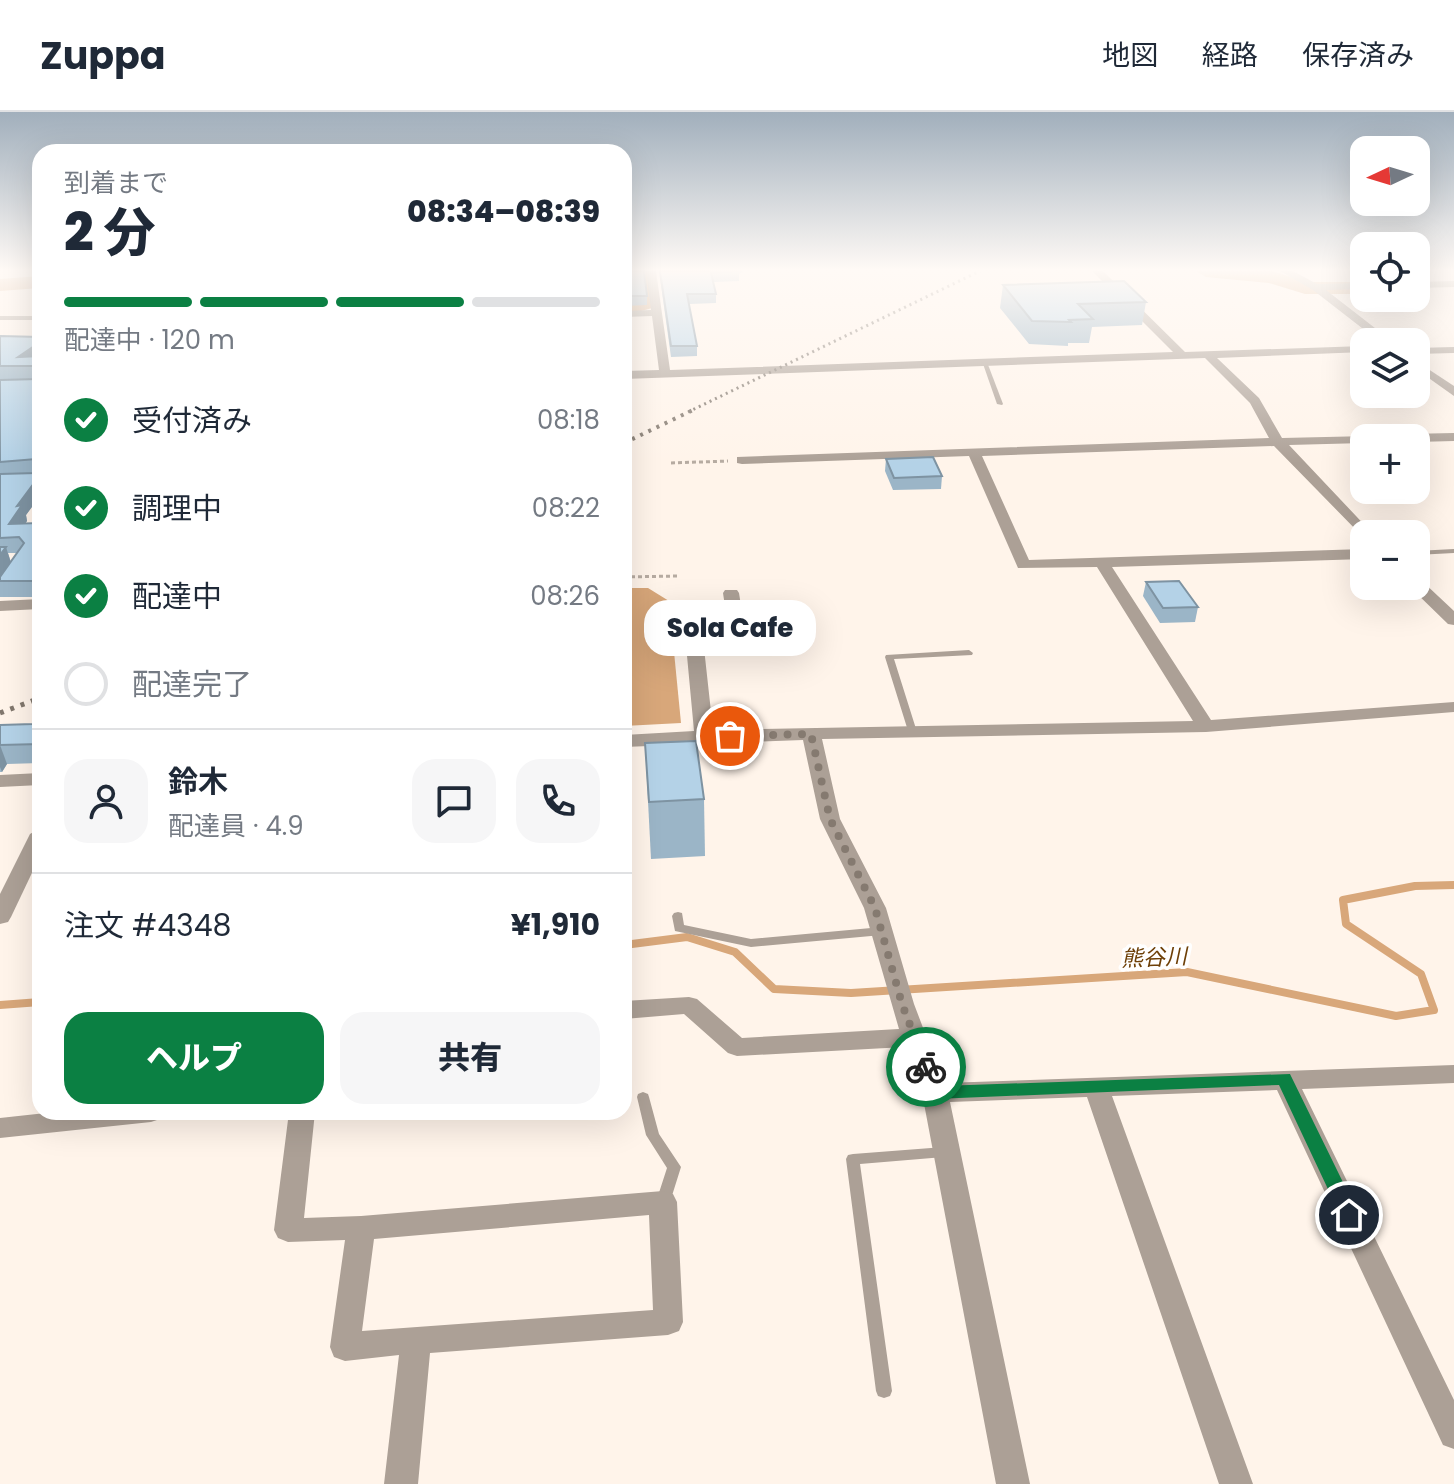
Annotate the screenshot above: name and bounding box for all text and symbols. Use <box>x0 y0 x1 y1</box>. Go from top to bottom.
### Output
text: Zuppa <box>40 29 166 82</box>
text: 地図 <box>1102 36 1158 75</box>
text: 経路 <box>1202 36 1258 75</box>
text: 保存済み <box>1302 36 1414 75</box>
north arrow <box>1350 136 1430 216</box>
map controls <box>1350 136 1430 600</box>
text: 到着まで <box>64 165 168 201</box>
text: 08:34–08:39 <box>407 190 600 233</box>
text: 2 分 <box>64 196 156 269</box>
button: locate <box>1350 232 1430 312</box>
text: 配達中 · 120 m <box>64 322 235 358</box>
button: layers <box>1350 328 1430 408</box>
icon: check <box>64 398 108 442</box>
text: 受付済み <box>132 399 252 442</box>
text: 08:18 <box>537 402 600 438</box>
button: + <box>1350 424 1430 504</box>
icon: check <box>64 486 108 530</box>
text: 調理中 <box>132 487 222 530</box>
text: 08:22 <box>532 490 600 526</box>
button: − <box>1350 520 1430 600</box>
icon: check <box>64 574 108 618</box>
text: 配達中 <box>132 575 222 618</box>
text: 08:26 <box>530 578 600 614</box>
callout: Sola Cafe <box>644 600 816 656</box>
text: Sola Cafe <box>667 610 793 646</box>
text: 配達完了 <box>132 663 252 706</box>
pin <box>696 702 764 770</box>
icon: bag <box>708 714 752 758</box>
button: person <box>64 759 148 843</box>
button: chat <box>412 759 496 843</box>
button: phone <box>516 759 600 843</box>
text: 鈴木 <box>168 760 228 803</box>
text: 配達員 · 4.9 <box>168 808 304 844</box>
text: ¥1,910 <box>511 903 600 946</box>
text: 注文 #4348 <box>64 904 232 947</box>
water label: 熊谷川 <box>1120 941 1190 974</box>
button: ヘルプ <box>64 1012 324 1104</box>
button: 共有 <box>340 1012 600 1104</box>
courier <box>886 1027 966 1107</box>
icon: bike <box>904 1045 948 1089</box>
pin <box>1315 1181 1383 1249</box>
icon: home <box>1327 1193 1371 1237</box>

